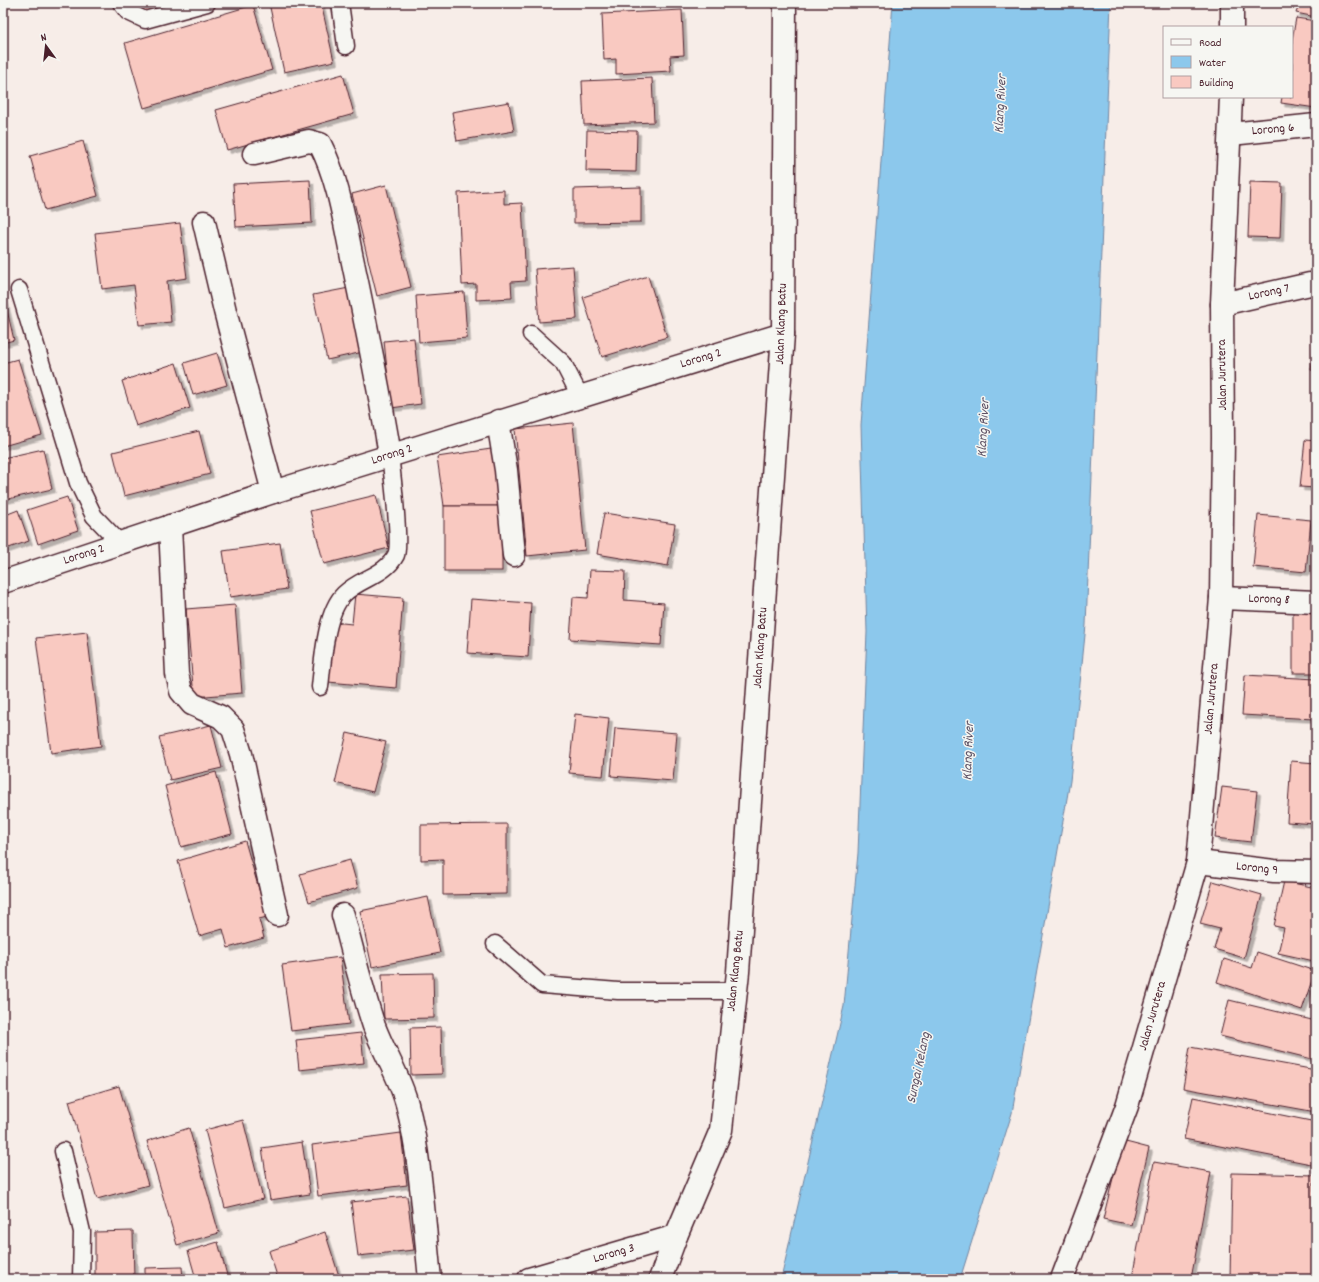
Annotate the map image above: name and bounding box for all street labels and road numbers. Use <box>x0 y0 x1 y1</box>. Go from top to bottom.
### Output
street label: Lorong 6 <box>1251 119 1295 141</box>
street label: Lorong 7 <box>1247 279 1291 307</box>
street label: Jalan Klang Batu <box>771 283 793 365</box>
street label: Jalan Jurutera <box>1213 338 1233 411</box>
street label: Lorong 2 <box>678 344 724 374</box>
street label: Lorong 2 <box>369 439 415 471</box>
street label: Lorong 2 <box>61 539 107 571</box>
street label: Lorong 8 <box>1248 590 1290 610</box>
street label: Jalan Klang Batu <box>749 607 773 689</box>
street label: Jalan Jurutera <box>1199 662 1225 735</box>
street label: Lorong 9 <box>1235 857 1279 881</box>
street label: Jalan Klang Batu <box>722 929 750 1013</box>
street label: Jalan Jurutera <box>1134 978 1172 1053</box>
street label: Lorong 3 <box>591 1239 637 1269</box>

